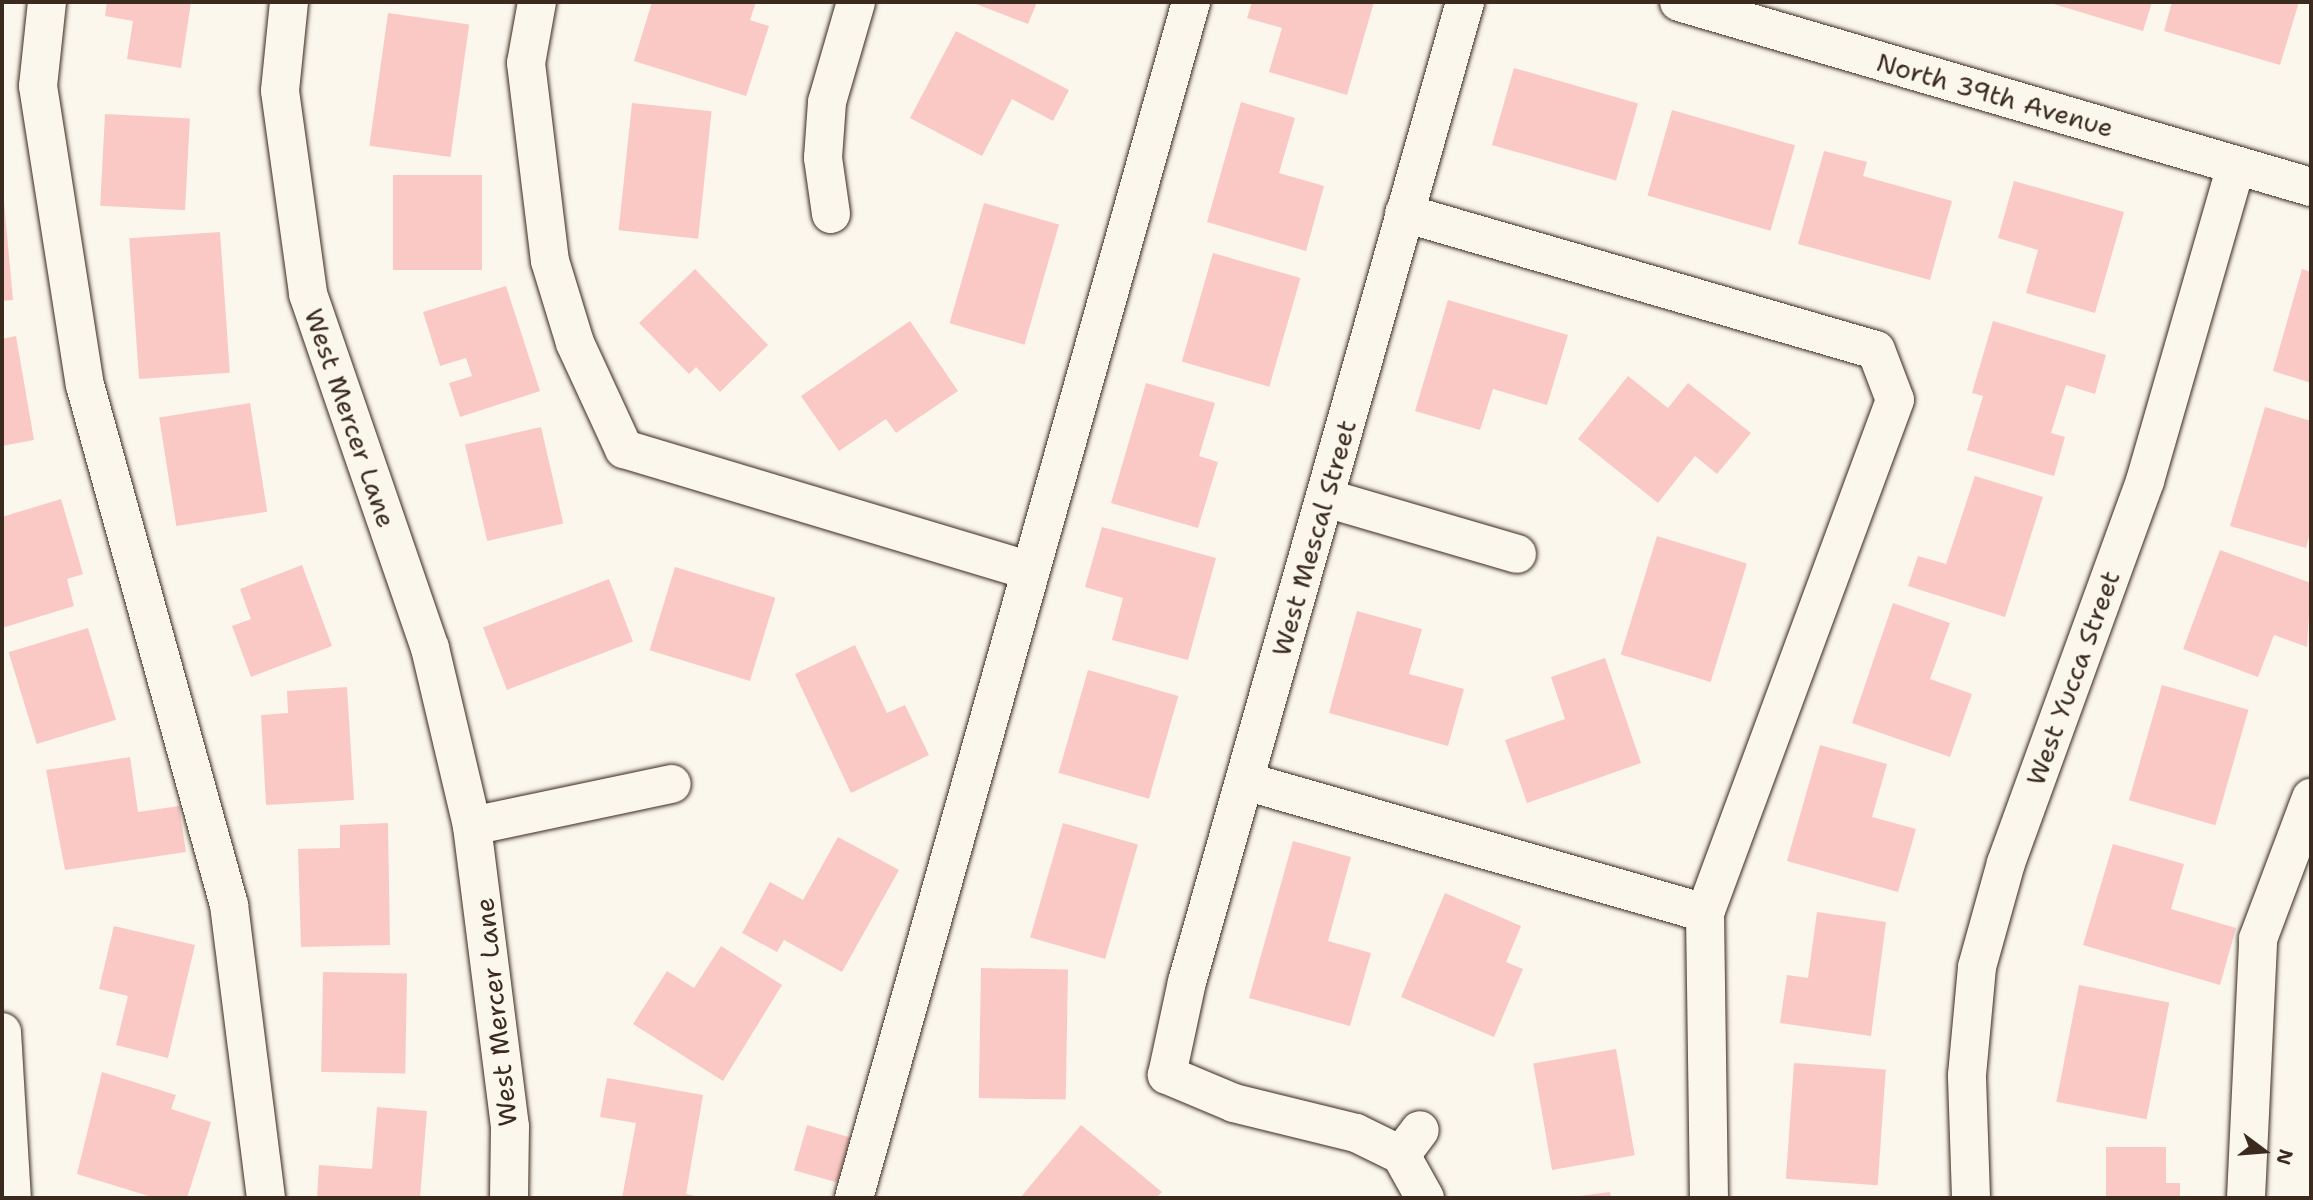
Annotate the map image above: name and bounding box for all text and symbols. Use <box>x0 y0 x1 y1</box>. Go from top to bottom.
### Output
street label: North 39th Avenue <box>1873 46 2117 144</box>
street label: West Mercer Lane <box>298 304 402 532</box>
street label: West Mescal Street <box>1265 416 1363 660</box>
street label: West Yucca Street <box>2020 566 2126 790</box>
street label: West Mercer Lane <box>468 896 524 1128</box>
north arrow <box>2229 1116 2299 1186</box>
text: N <box>2271 1146 2299 1168</box>

